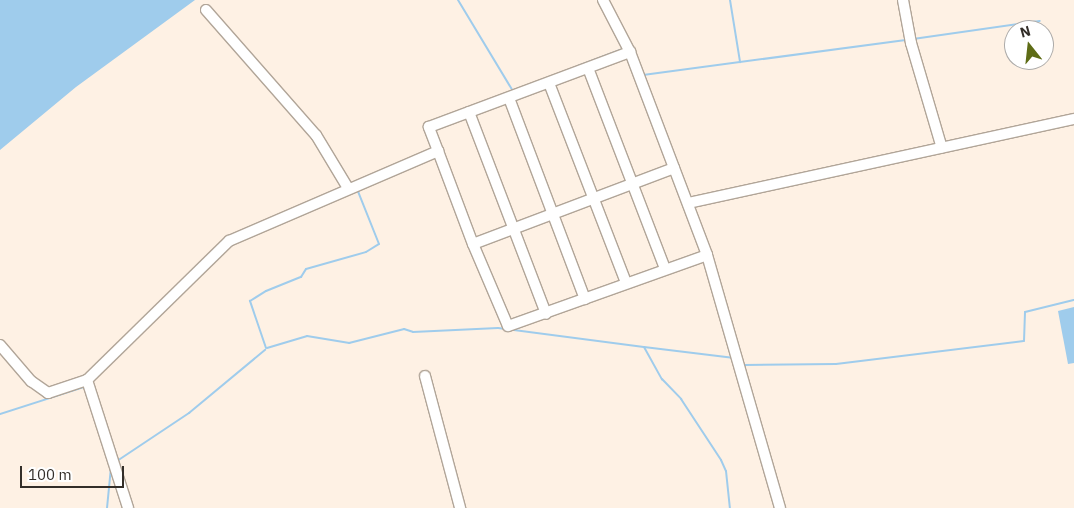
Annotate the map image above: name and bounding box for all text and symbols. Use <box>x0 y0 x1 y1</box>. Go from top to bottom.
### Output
north arrow <box>1004 20 1054 70</box>
text: N <box>1018 21 1032 42</box>
scale bar <box>22 456 126 488</box>
text: 100 m <box>28 465 72 484</box>

